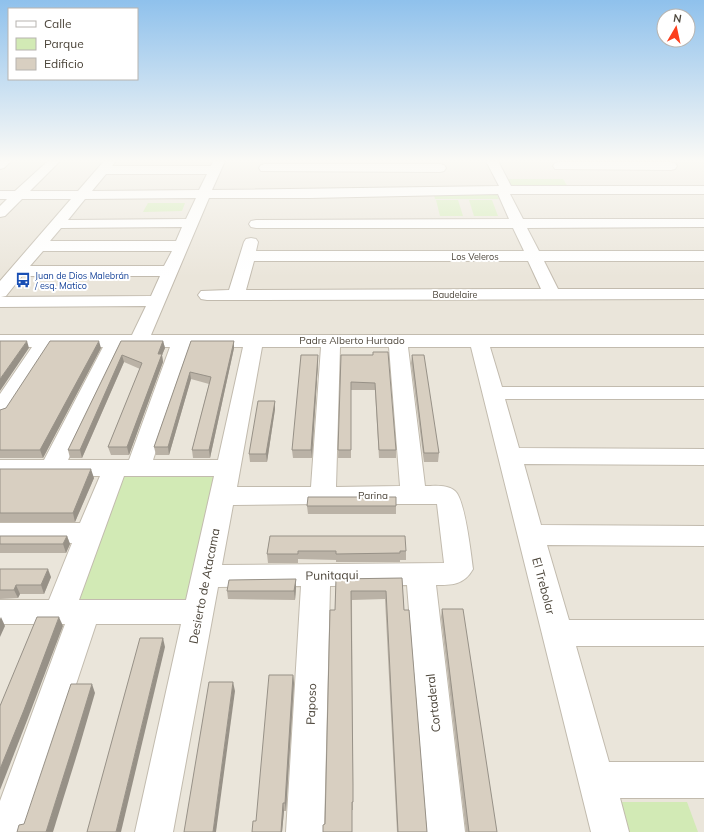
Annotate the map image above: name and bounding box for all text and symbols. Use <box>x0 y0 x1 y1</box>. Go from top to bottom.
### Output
legend <box>8 8 138 80</box>
north arrow <box>656 8 696 48</box>
text: N <box>672 11 683 26</box>
text: Calle <box>44 16 71 31</box>
text: Parque <box>44 36 84 51</box>
text: Edificio <box>44 56 84 71</box>
street label: Los Veleros <box>451 251 499 262</box>
place label: Juan de Dios Malebrán / esq. Matico <box>34 270 129 291</box>
bus stop icon: Juan de Dios Malebrán / esq. Matico <box>14 271 32 289</box>
street label: Baudelaire <box>433 289 477 300</box>
street label: Padre Alberto Hurtado <box>299 334 405 347</box>
street label: Parina <box>358 489 388 502</box>
street label: Desierto de Atacama <box>185 527 223 645</box>
street label: El Trebolar <box>529 556 559 617</box>
street label: Punitaqui <box>305 567 359 583</box>
street label: Cortaderal <box>422 673 444 733</box>
street label: Paposo <box>303 683 319 725</box>

